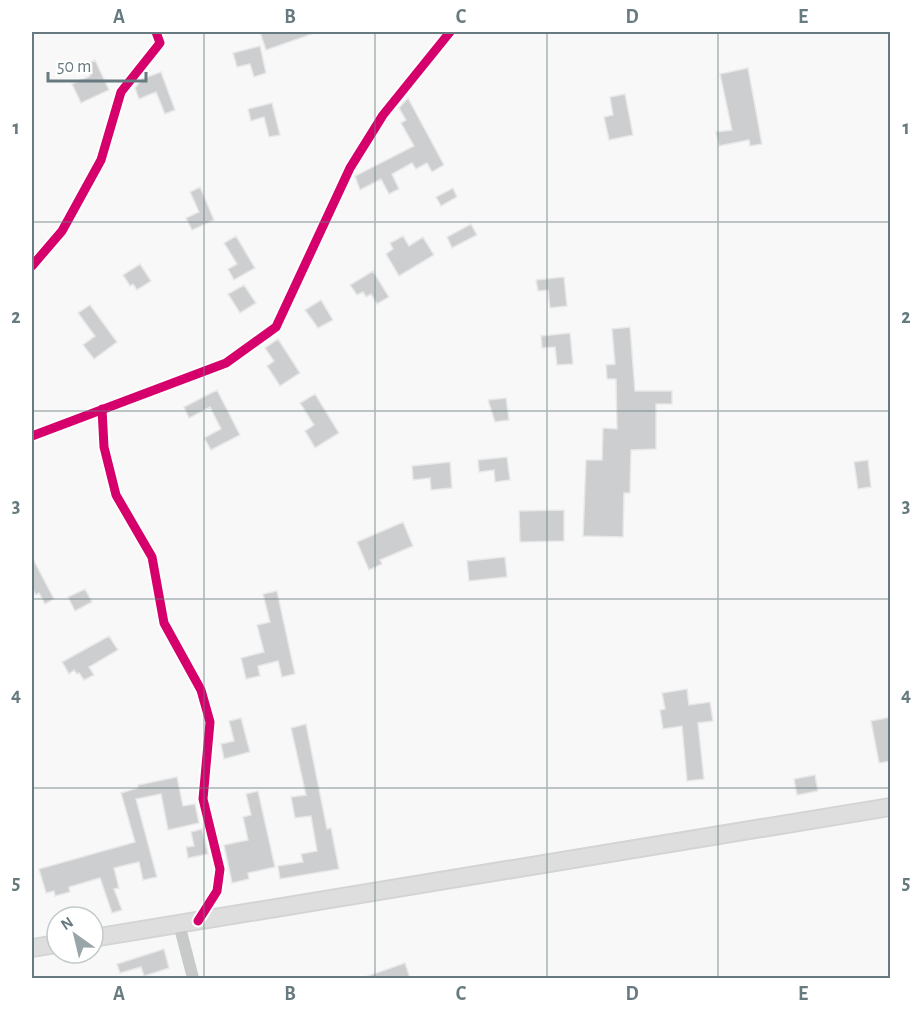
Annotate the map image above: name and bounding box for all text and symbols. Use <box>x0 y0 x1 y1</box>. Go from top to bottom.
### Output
text: A <box>113 7 125 27</box>
text: B <box>284 7 296 27</box>
text: C <box>456 7 467 27</box>
text: D <box>625 7 639 27</box>
text: E <box>798 7 808 27</box>
scale bar <box>48 45 146 83</box>
text: 50 m <box>57 58 91 76</box>
text: 1 <box>12 118 20 138</box>
text: 1 <box>902 118 910 138</box>
text: 2 <box>11 307 21 327</box>
text: 2 <box>901 307 911 327</box>
text: 3 <box>12 496 20 516</box>
text: 3 <box>902 496 910 516</box>
text: 4 <box>11 685 21 705</box>
text: 4 <box>901 685 911 705</box>
text: 5 <box>12 873 20 893</box>
text: 5 <box>902 873 910 893</box>
north arrow <box>45 905 105 965</box>
text: N <box>58 914 76 933</box>
text: A <box>113 984 125 1004</box>
text: B <box>284 984 296 1004</box>
text: C <box>456 984 467 1004</box>
text: D <box>625 984 639 1004</box>
text: E <box>798 984 808 1004</box>

